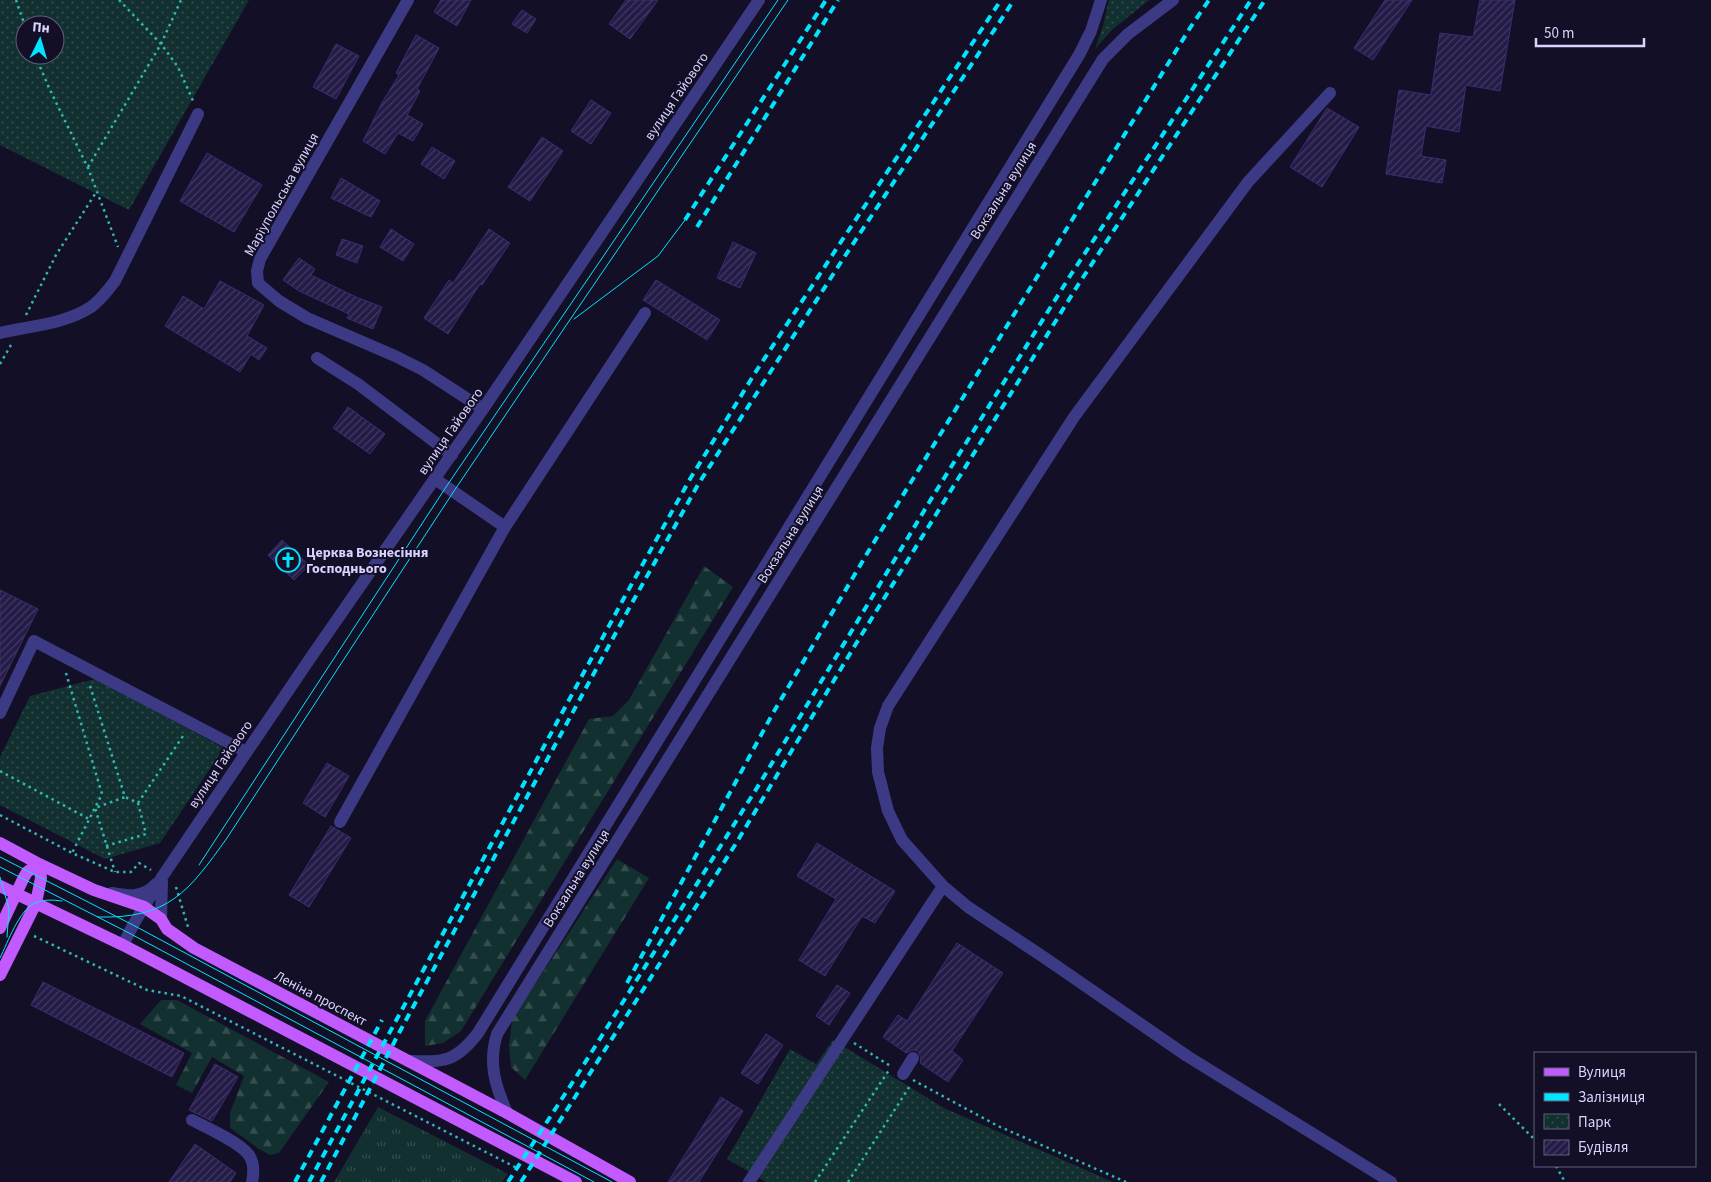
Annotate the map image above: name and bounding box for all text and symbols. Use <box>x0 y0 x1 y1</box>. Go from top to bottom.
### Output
north arrow <box>15 15 65 65</box>
scale bar <box>1536 15 1644 47</box>
text: Пн <box>31 17 51 39</box>
text: 50 m <box>1544 23 1574 44</box>
street label: вулиця Гайового <box>640 49 714 145</box>
street label: Маріупольська вулиця <box>240 129 324 260</box>
street label: Вокзальна вулиця <box>966 138 1042 243</box>
street label: вулиця Гайового <box>413 384 488 479</box>
street label: Вокзальна вулиця <box>753 482 829 587</box>
place label: Церква Вознесіння Господнього <box>306 543 428 579</box>
church icon: Церква Вознесіння Господнього <box>275 547 301 573</box>
street label: вулиця Гайового <box>184 717 258 813</box>
street label: Вокзальна вулиця <box>539 826 615 931</box>
street label: Леніна проспект <box>271 966 371 1032</box>
legend <box>1534 1052 1696 1167</box>
text: Вулиця <box>1578 1062 1626 1083</box>
text: Залізниця <box>1578 1087 1645 1108</box>
text: Парк <box>1578 1112 1612 1133</box>
text: Будівля <box>1578 1137 1628 1158</box>

